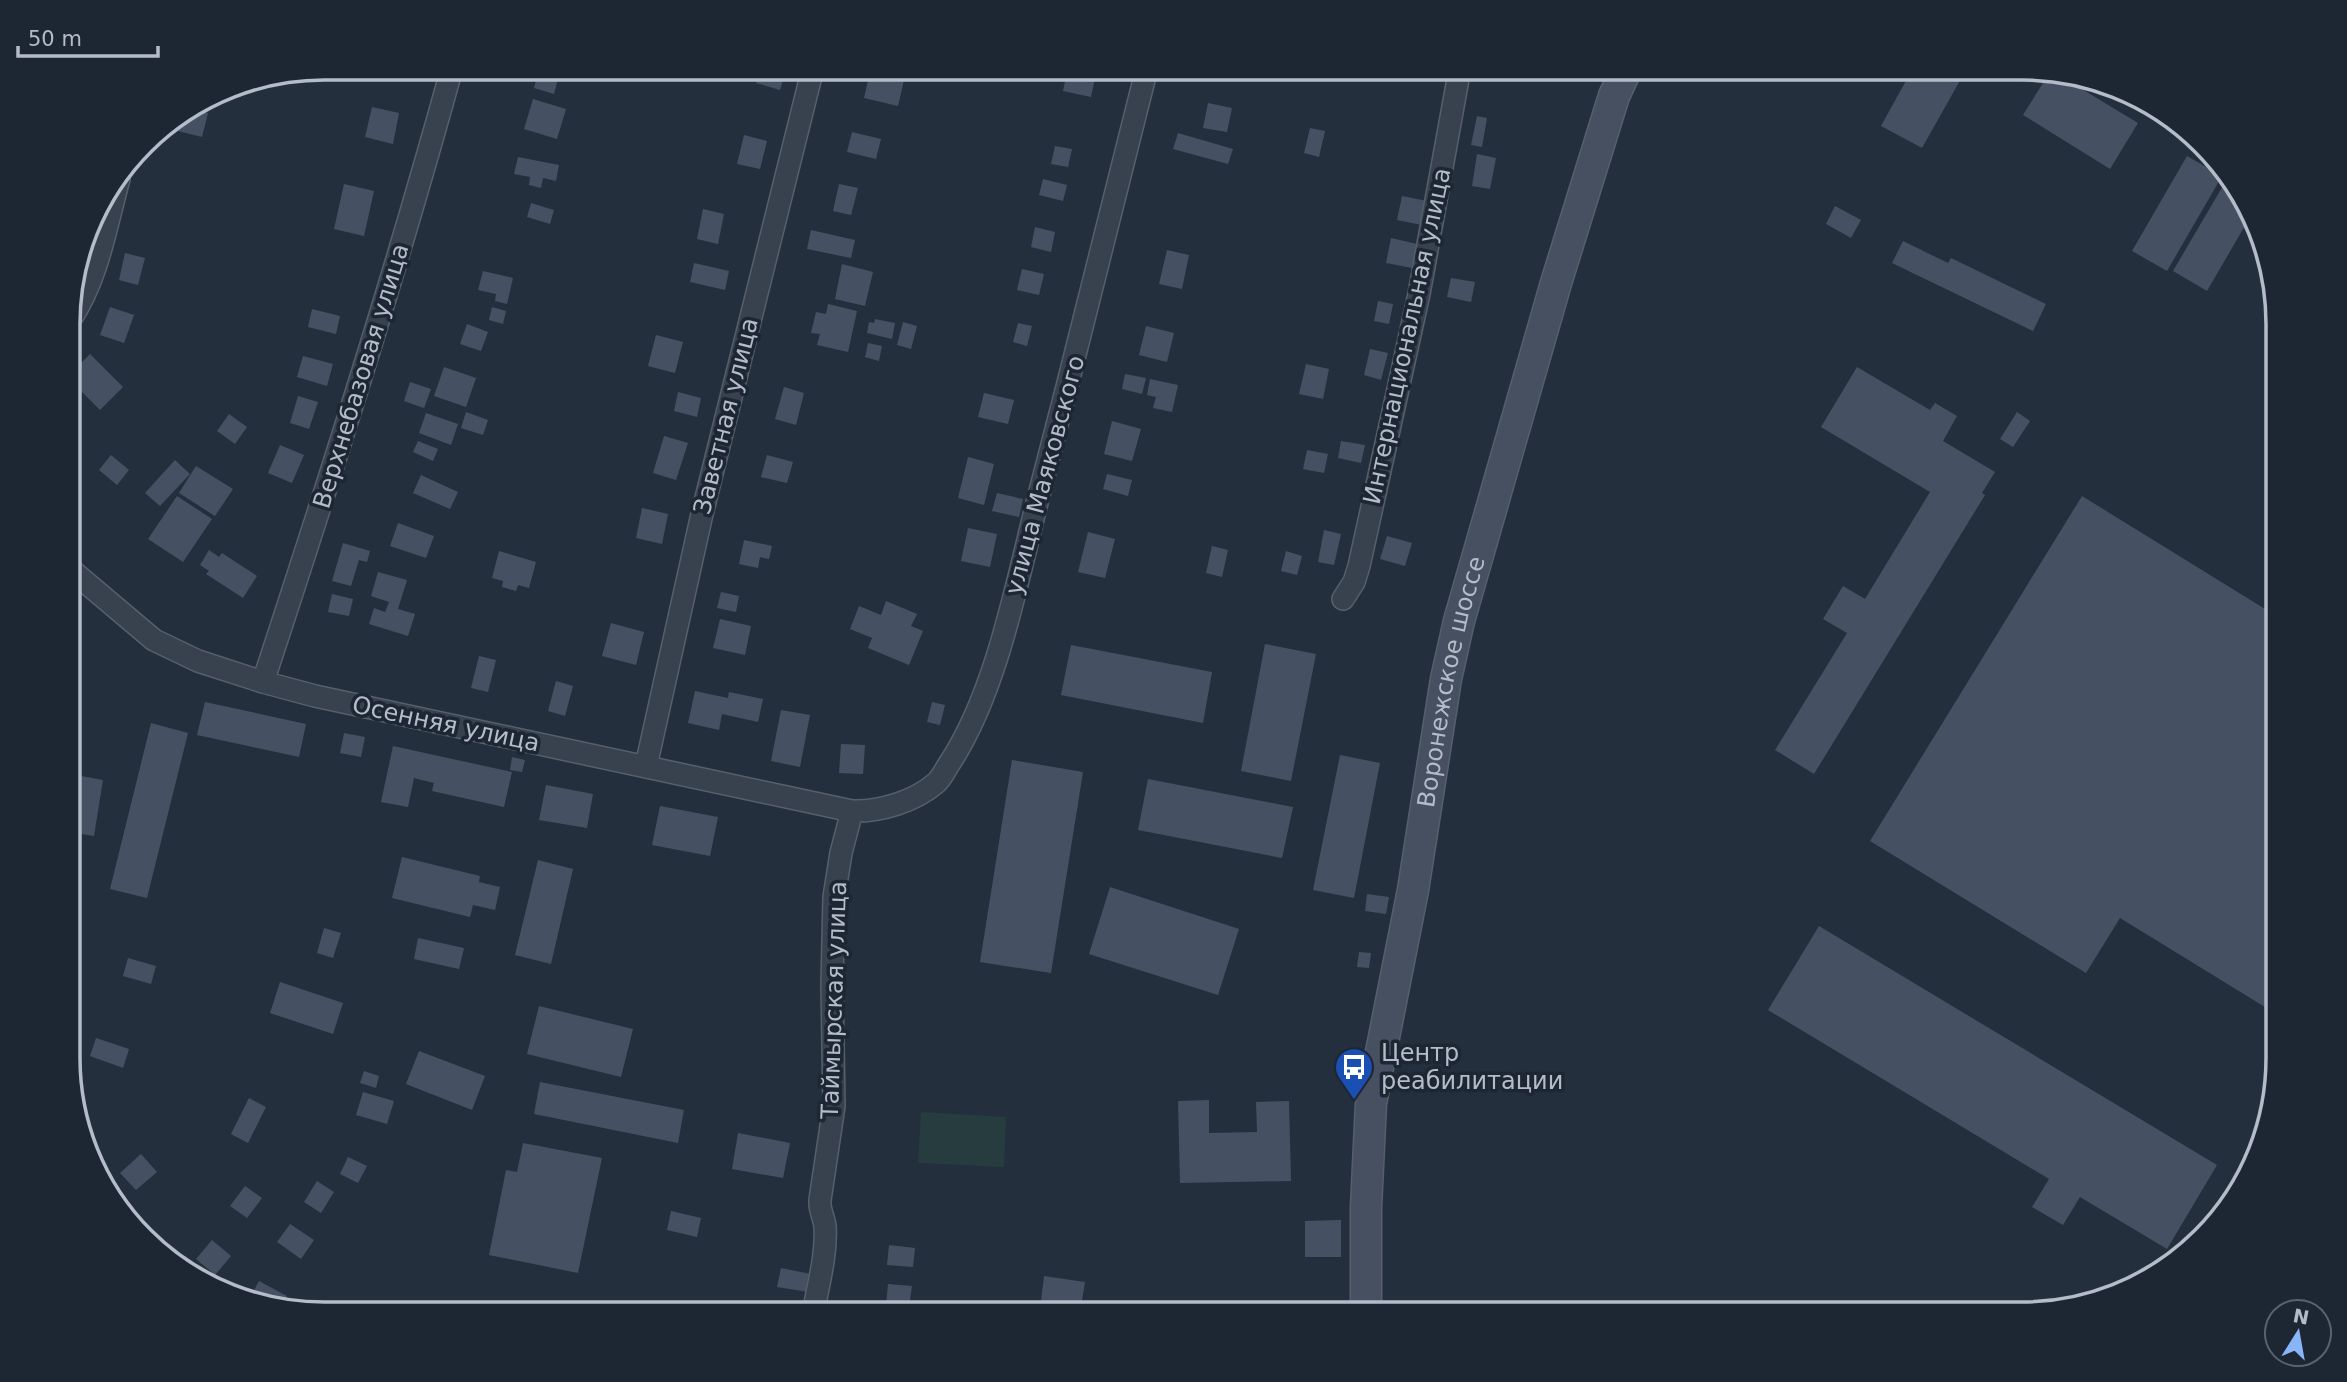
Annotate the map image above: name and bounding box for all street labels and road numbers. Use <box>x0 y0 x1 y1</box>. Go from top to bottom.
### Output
street label: Интернациональная улица <box>1358 165 1456 507</box>
street label: Верхнебазовая улица <box>307 240 415 512</box>
street label: Заветная улица <box>688 315 764 517</box>
street label: улица Маяковского <box>1000 352 1090 598</box>
street label: Воронежское шоссе <box>1412 553 1491 809</box>
street label: Осенняя улица <box>350 690 542 758</box>
street label: Таймырская улица <box>816 881 852 1120</box>

